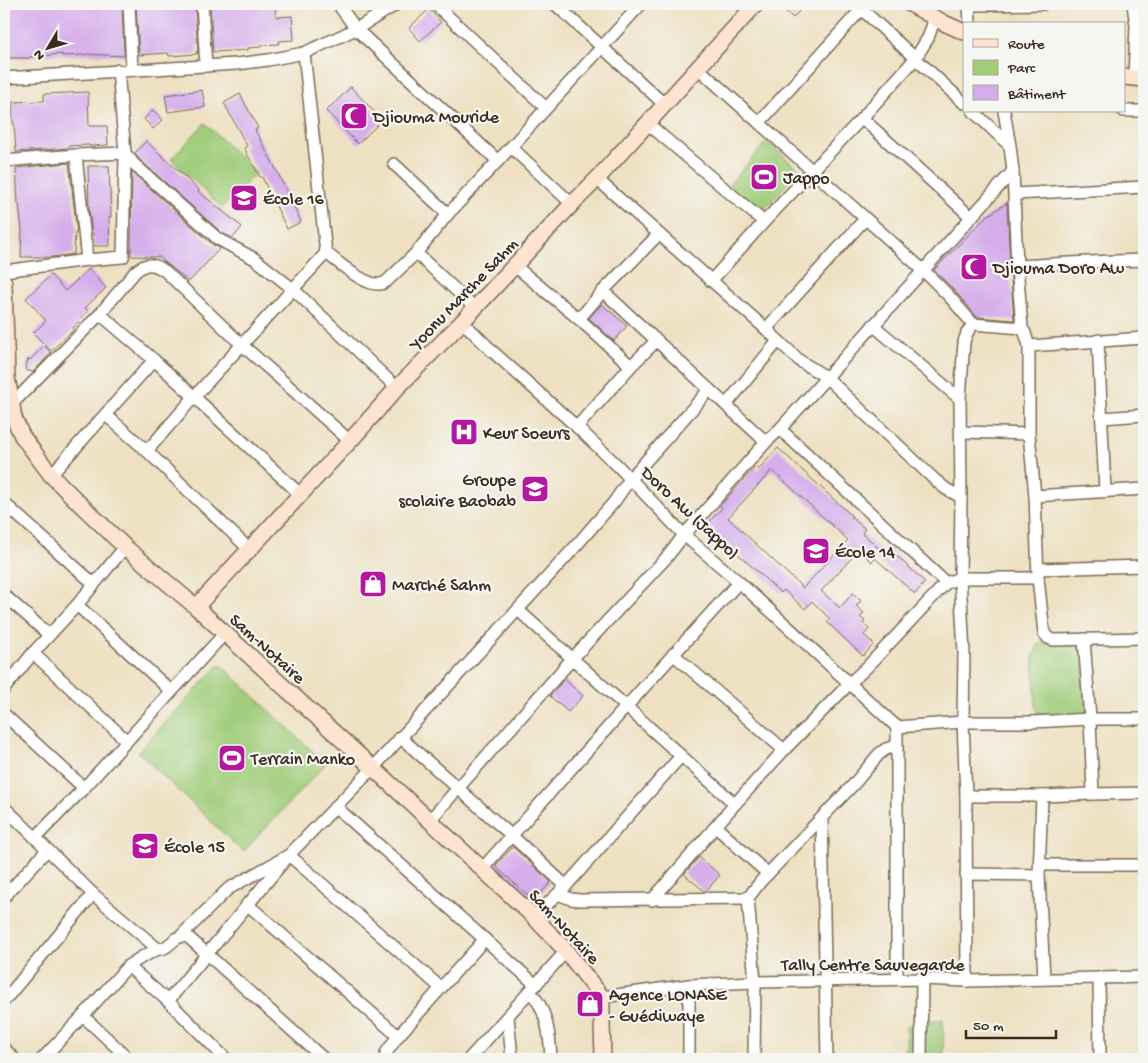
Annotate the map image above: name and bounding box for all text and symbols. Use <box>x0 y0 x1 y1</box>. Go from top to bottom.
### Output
north arrow <box>22 22 72 72</box>
legend <box>963 22 1126 112</box>
text: Route <box>1008 36 1045 54</box>
text: N <box>30 46 49 63</box>
text: Parc <box>1007 60 1036 78</box>
text: Bâtiment <box>1007 86 1067 104</box>
mosque icon: Djiouma Mouride <box>339 101 369 131</box>
place label: Djiouma Mouride <box>372 108 500 129</box>
sports icon: Jappo <box>749 162 779 192</box>
place label: Jappo <box>783 169 830 190</box>
school or university icon: École 16 <box>229 183 259 213</box>
place label: École 16 <box>263 190 324 211</box>
street label: Yoonu Marche Sahm <box>405 234 524 356</box>
mosque icon: Djiouma Doro Aw <box>959 252 989 282</box>
place label: Djiouma Doro Aw <box>992 259 1124 280</box>
hospital icon: Keur Soeurs <box>449 417 479 447</box>
place label: Keur Soeurs <box>483 424 571 445</box>
street label: Doro Aw (Jappo) <box>635 462 743 565</box>
place label: Groupe scolaire Baobab <box>399 471 517 513</box>
school or university icon: Groupe scolaire Baobab <box>520 474 550 504</box>
school or university icon: École 14 <box>801 536 831 566</box>
place label: École 14 <box>835 543 895 564</box>
shop icon: Marché Sahm <box>358 569 388 599</box>
place label: Marché Sahm <box>392 576 491 597</box>
street label: Sam-Notaire <box>224 610 309 690</box>
sports icon: Terrain Manko <box>217 743 247 773</box>
place label: Terrain Manko <box>250 750 355 771</box>
school or university icon: École 15 <box>130 831 160 861</box>
place label: École 15 <box>164 838 225 859</box>
street label: Sam-Notaire <box>523 886 604 970</box>
street label: Tally Centre Sauvegarde <box>780 956 965 977</box>
place label: Agence LONASE - Guédiwaye <box>609 986 728 1028</box>
shop icon: Agence LONASE - Guédiwaye <box>575 989 605 1019</box>
scale bar <box>966 1008 1056 1040</box>
text: 50 m <box>973 1018 1004 1036</box>

